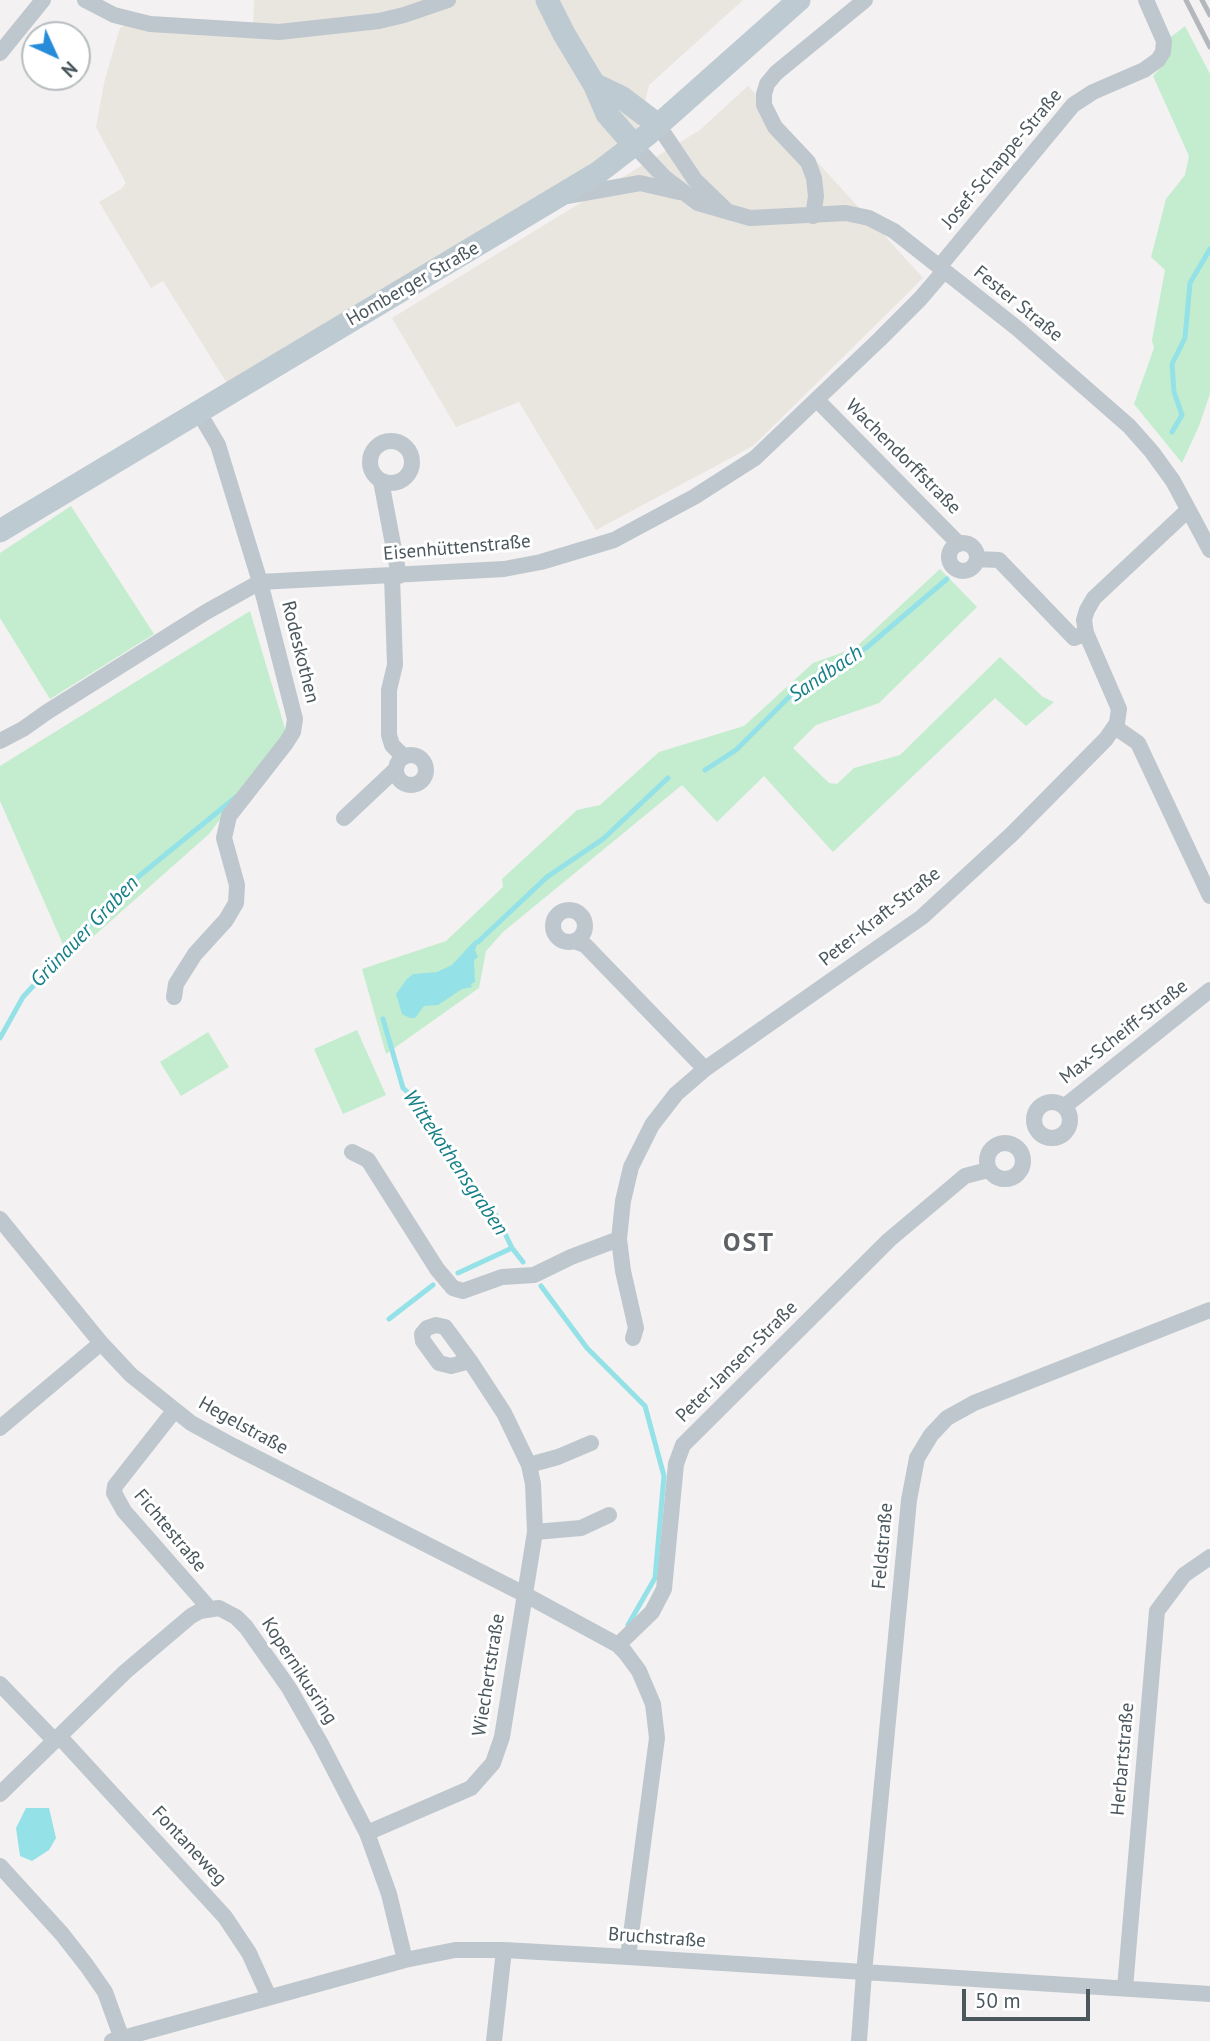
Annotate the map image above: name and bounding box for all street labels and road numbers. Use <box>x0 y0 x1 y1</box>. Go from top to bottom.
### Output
street label: Josef-Schappe-Straße <box>937 85 1067 233</box>
street label: Homberger Straße <box>343 237 483 331</box>
street label: Fester Straße <box>969 261 1067 347</box>
street label: Wachendorffstraße <box>841 395 965 519</box>
street label: Eisenhüttenstraße <box>382 530 532 566</box>
street label: Rodeskothen <box>276 599 324 705</box>
street label: Peter-Kraft-Straße <box>815 863 945 971</box>
street label: Max-Scheiff-Straße <box>1055 975 1193 1089</box>
street label: Peter-Jansen-Straße <box>672 1297 802 1427</box>
street label: Hegelstraße <box>194 1392 292 1460</box>
street label: Fichtestraße <box>129 1485 211 1577</box>
street label: Feldstraße <box>868 1502 898 1590</box>
street label: Wiechertstraße <box>468 1612 510 1738</box>
street label: Kopernikusring <box>256 1614 342 1728</box>
street label: Herbartstraße <box>1107 1702 1139 1816</box>
street label: Fontaneweg <box>147 1802 231 1890</box>
street label: Bruchstraße <box>607 1923 707 1953</box>

